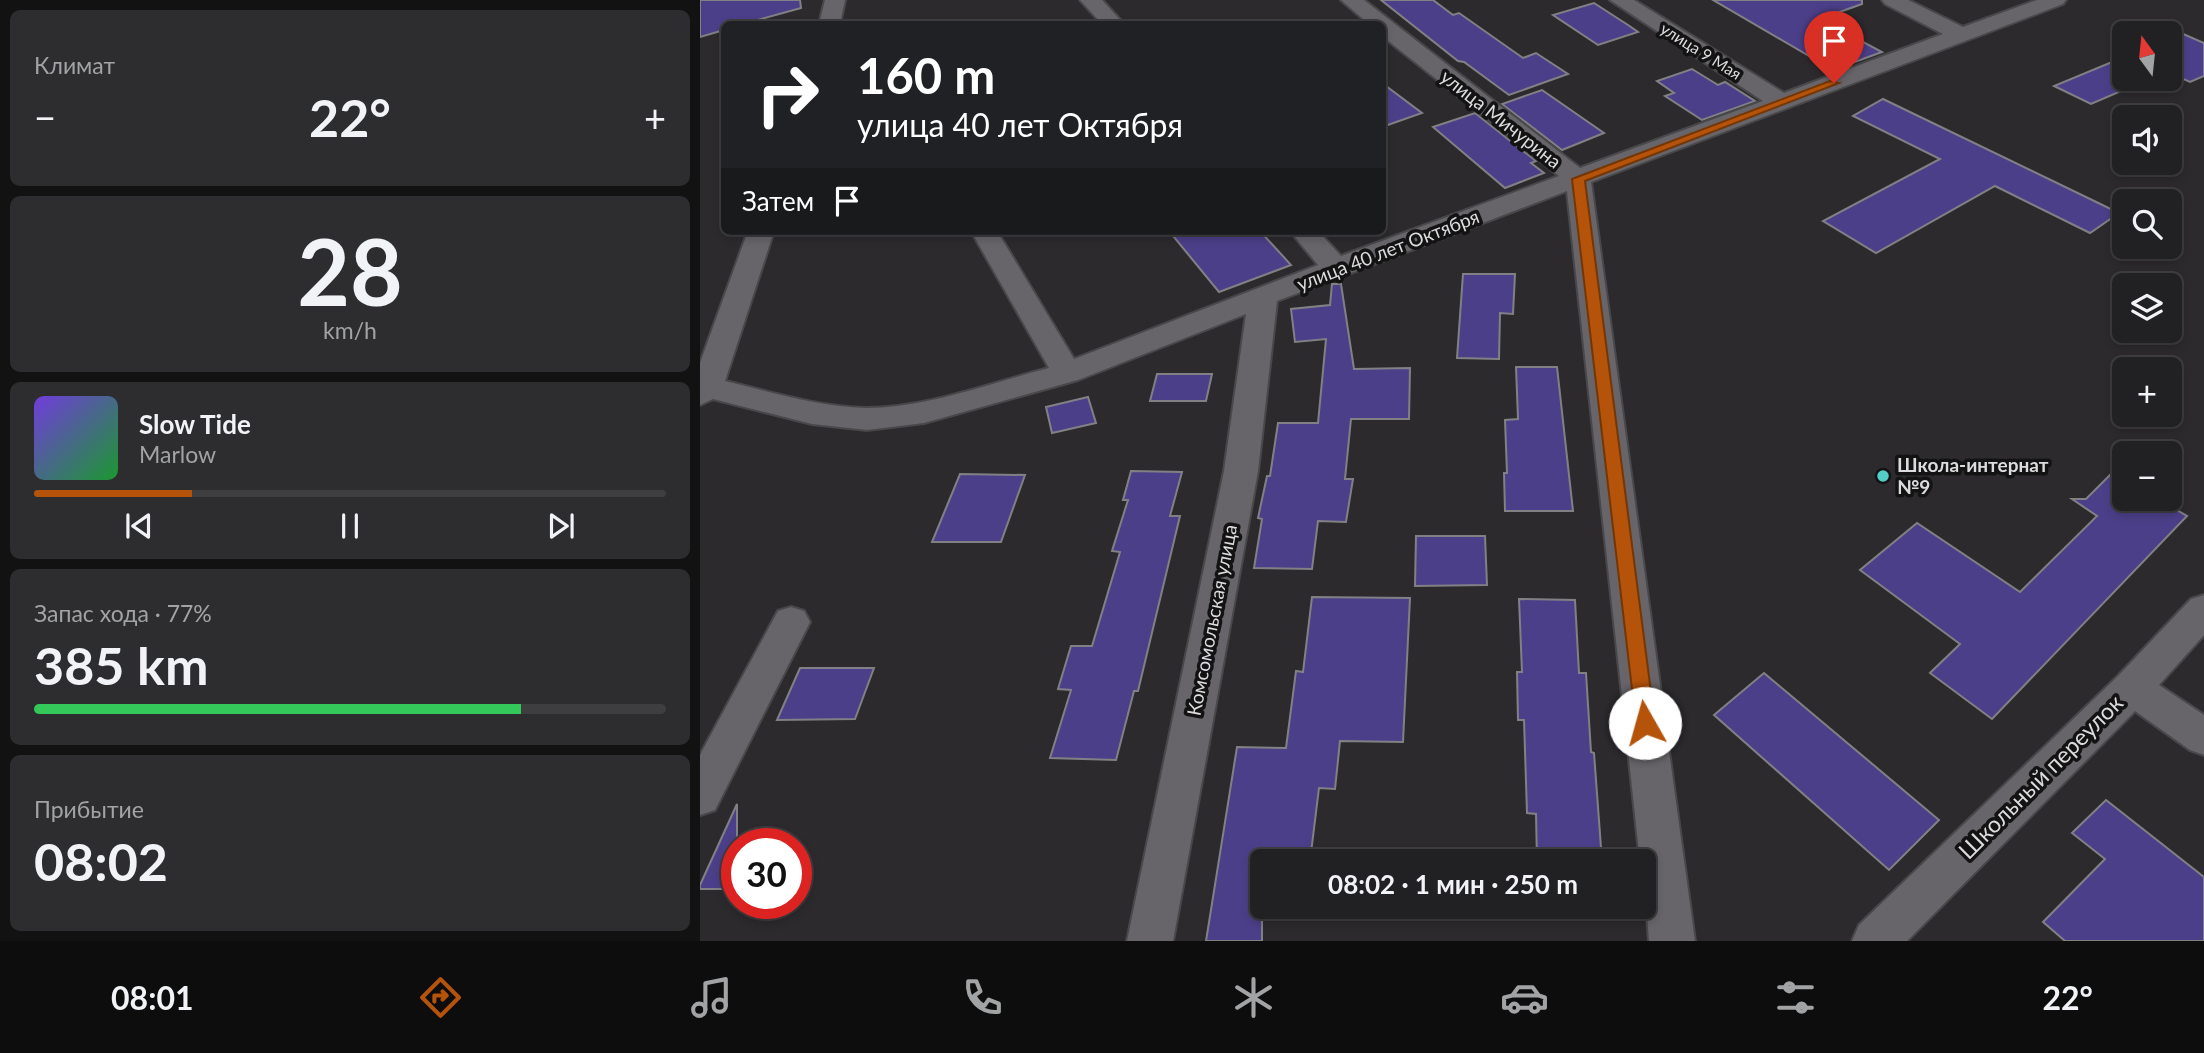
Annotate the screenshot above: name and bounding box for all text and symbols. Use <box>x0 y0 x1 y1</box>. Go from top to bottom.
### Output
pin <box>1804 11 1864 83</box>
street label: улица 9 Мая <box>1657 18 1745 83</box>
north arrow <box>2112 21 2182 91</box>
map controls <box>2112 21 2182 511</box>
icon: arrive <box>1815 22 1853 60</box>
text: 160 m <box>857 46 995 104</box>
icon: right <box>742 49 833 140</box>
text: Климат <box>34 51 115 79</box>
street label: улица Мичурина <box>1437 64 1566 173</box>
text: 22° <box>309 86 391 148</box>
text: − <box>34 94 56 140</box>
text: + <box>644 94 666 140</box>
text: улица 40 лет Октября <box>857 105 1183 144</box>
button: sound <box>2112 105 2182 175</box>
icon: arrive <box>828 182 866 220</box>
text: Затем <box>742 185 814 217</box>
button: search <box>2112 189 2182 259</box>
street label: улица 40 лет Октября <box>1293 204 1482 295</box>
text: 28 <box>297 216 403 325</box>
button: layers <box>2112 273 2182 343</box>
text: km/h <box>323 316 377 344</box>
button: + <box>2112 357 2182 427</box>
text: Slow Tide <box>139 408 251 440</box>
text: Marlow <box>139 440 216 468</box>
button: − <box>2112 441 2182 511</box>
place label: Школа-интернат №9 <box>1897 453 2049 498</box>
marker: Школа-интернат №9 <box>1875 468 1891 484</box>
icon: previous <box>120 507 158 545</box>
icon: pause <box>331 507 369 545</box>
icon: next <box>542 507 580 545</box>
street label: Комсомольская улица <box>1182 522 1241 718</box>
text: Запас хода · 77% <box>34 599 212 627</box>
text: 385 km <box>34 634 208 696</box>
position arrow <box>1608 686 1682 760</box>
street label: Школьный переулок <box>1952 688 2128 864</box>
text: Прибытие <box>34 795 144 823</box>
speed limit sign: 30 <box>721 828 812 919</box>
text: 08:02 <box>34 830 168 892</box>
text: 08:02 · 1 мин · 250 m <box>1328 868 1578 900</box>
icon: directions <box>416 973 465 1022</box>
icon: music <box>687 973 736 1022</box>
icon: phone <box>958 973 1007 1022</box>
icon: climate <box>1229 973 1278 1022</box>
icon: car <box>1500 973 1549 1022</box>
icon: filters <box>1771 973 1820 1022</box>
text: 08:01 <box>111 978 194 1017</box>
text: 22° <box>2042 978 2093 1017</box>

